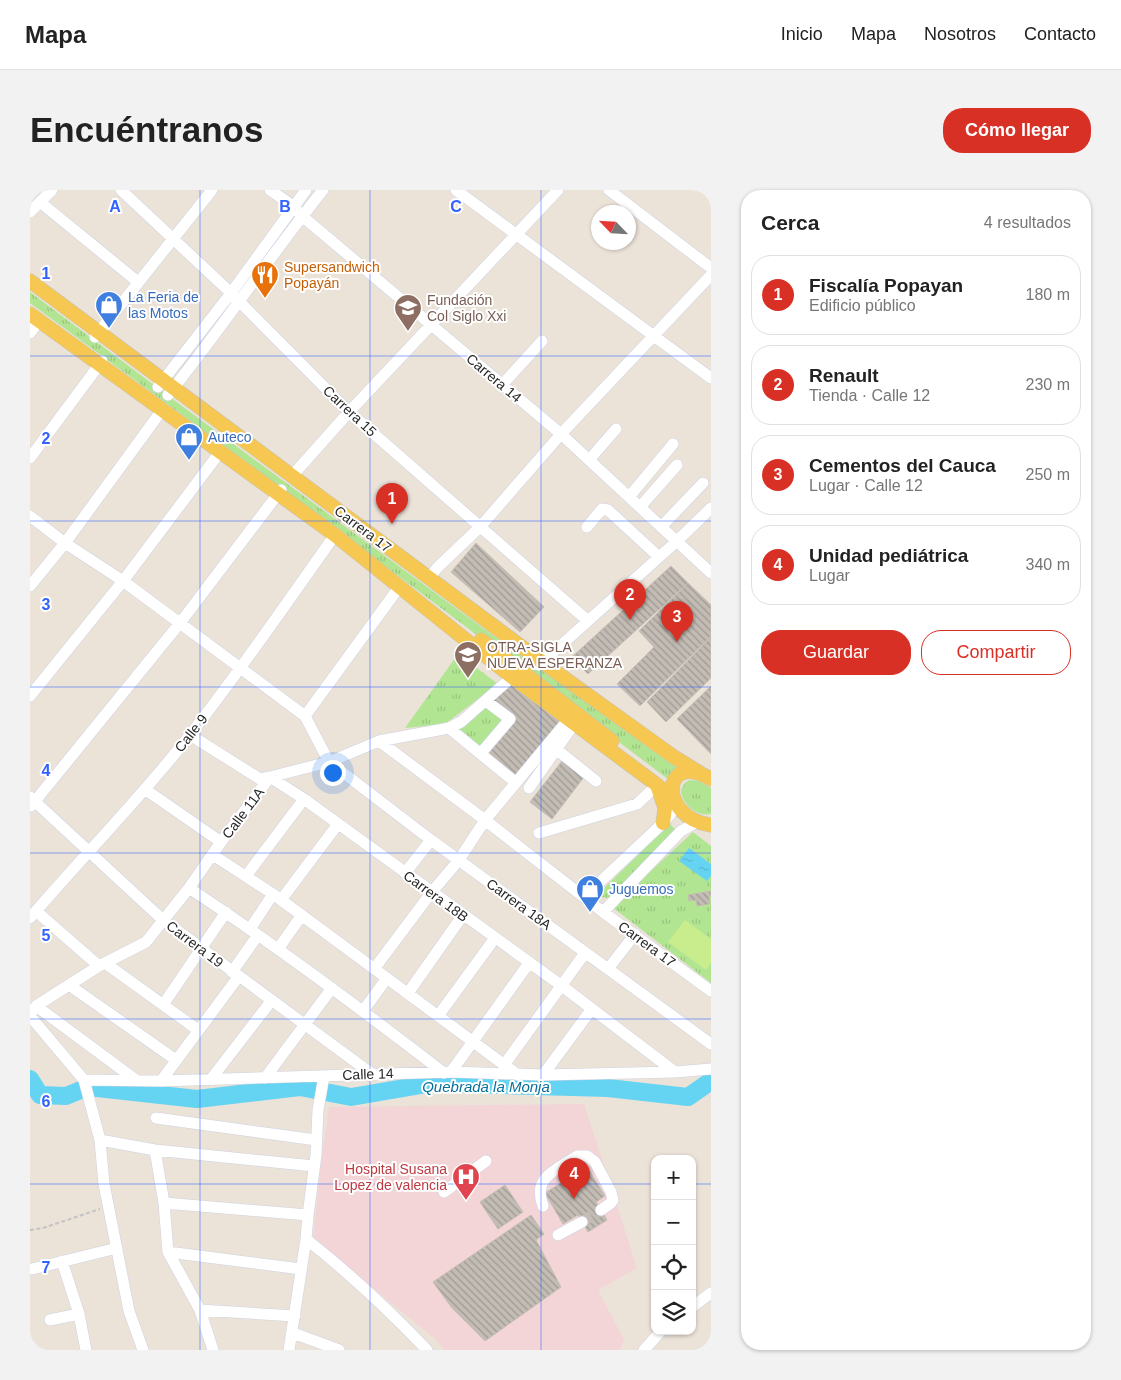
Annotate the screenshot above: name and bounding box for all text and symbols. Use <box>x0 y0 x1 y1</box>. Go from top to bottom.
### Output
text: Mapa <box>25 21 86 48</box>
text: Inicio <box>781 24 823 44</box>
text: Mapa <box>851 24 896 44</box>
text: Nosotros <box>924 24 996 44</box>
text: Contacto <box>1024 24 1096 44</box>
button: Cómo llegar <box>943 108 1091 153</box>
text: Encuéntranos <box>30 110 263 149</box>
text: A <box>109 198 121 215</box>
text: B <box>279 198 291 215</box>
text: C <box>450 198 462 215</box>
north arrow <box>591 205 636 250</box>
text: Cerca <box>761 211 819 234</box>
text: 4 resultados <box>984 214 1071 231</box>
place label: Supersandwich Popayán <box>284 259 380 291</box>
restaurant icon: Supersandwich Popayán <box>250 260 280 299</box>
text: 1 <box>42 265 51 282</box>
text: Fiscalía Popayan <box>809 275 963 296</box>
text: 1 <box>774 286 782 303</box>
text: 180 m <box>1026 286 1070 303</box>
place label: La Feria de las Motos <box>128 289 199 321</box>
shop icon: La Feria de las Motos <box>94 290 124 329</box>
place label: Fundación Col Siglo Xxi <box>427 292 506 324</box>
school or university icon: Fundación Col Siglo Xxi <box>393 293 423 332</box>
text: Edificio público <box>809 297 916 314</box>
street label: Carrera 14 <box>463 350 525 406</box>
text: Renault <box>809 365 879 386</box>
text: 2 <box>774 376 782 393</box>
text: 230 m <box>1026 376 1070 393</box>
street label: Carrera 15 <box>320 382 380 440</box>
text: Tienda · Calle 12 <box>809 387 930 404</box>
shop icon: Auteco <box>174 422 204 461</box>
place label: Auteco <box>208 429 252 445</box>
text: 2 <box>42 430 51 447</box>
text: Cementos del Cauca <box>809 455 996 476</box>
text: 3 <box>774 466 782 483</box>
text: 250 m <box>1026 466 1070 483</box>
text: Lugar · Calle 12 <box>809 477 923 494</box>
pin: 1 <box>376 483 408 524</box>
street label: Carrera 17 <box>331 502 395 556</box>
text: Unidad pediátrica <box>809 545 968 566</box>
text: 4 <box>774 556 782 573</box>
text: 340 m <box>1026 556 1070 573</box>
text: Lugar <box>809 567 850 584</box>
pin: 2 <box>614 579 646 620</box>
text: 3 <box>42 596 51 613</box>
pin: 3 <box>661 601 693 642</box>
button: Guardar <box>761 630 911 675</box>
button: Compartir <box>921 630 1071 675</box>
place label: OTRA-SIGLA NUEVA ESPERANZA <box>487 639 623 671</box>
school or university icon: OTRA-SIGLA NUEVA ESPERANZA <box>453 640 483 679</box>
street label: Calle 9 <box>171 711 211 755</box>
your location <box>320 760 346 786</box>
text: 4 <box>42 762 51 779</box>
street label: Calle 11A <box>219 784 268 842</box>
street label: Carrera 18B <box>400 867 472 925</box>
shop icon: Juguemos <box>575 874 605 913</box>
street label: Carrera 18A <box>483 875 555 933</box>
place label: Juguemos <box>609 881 674 897</box>
street label: Carrera 19 <box>163 917 227 971</box>
street label: Carrera 17 <box>615 918 679 970</box>
text: 5 <box>42 927 51 944</box>
street label: Calle 14 <box>342 1065 394 1083</box>
water label: Quebrada la Monja <box>422 1078 550 1095</box>
text: 6 <box>42 1093 51 1110</box>
map controls <box>651 1155 696 1335</box>
button: + <box>651 1155 696 1200</box>
pin: 4 <box>558 1158 590 1199</box>
place label: Hospital Susana Lopez de valencia <box>334 1161 447 1193</box>
hospital icon: Hospital Susana Lopez de valencia <box>451 1162 481 1201</box>
button: − <box>651 1200 696 1245</box>
button: locate <box>651 1245 696 1290</box>
text: 7 <box>42 1259 51 1276</box>
button: layers <box>651 1290 696 1335</box>

